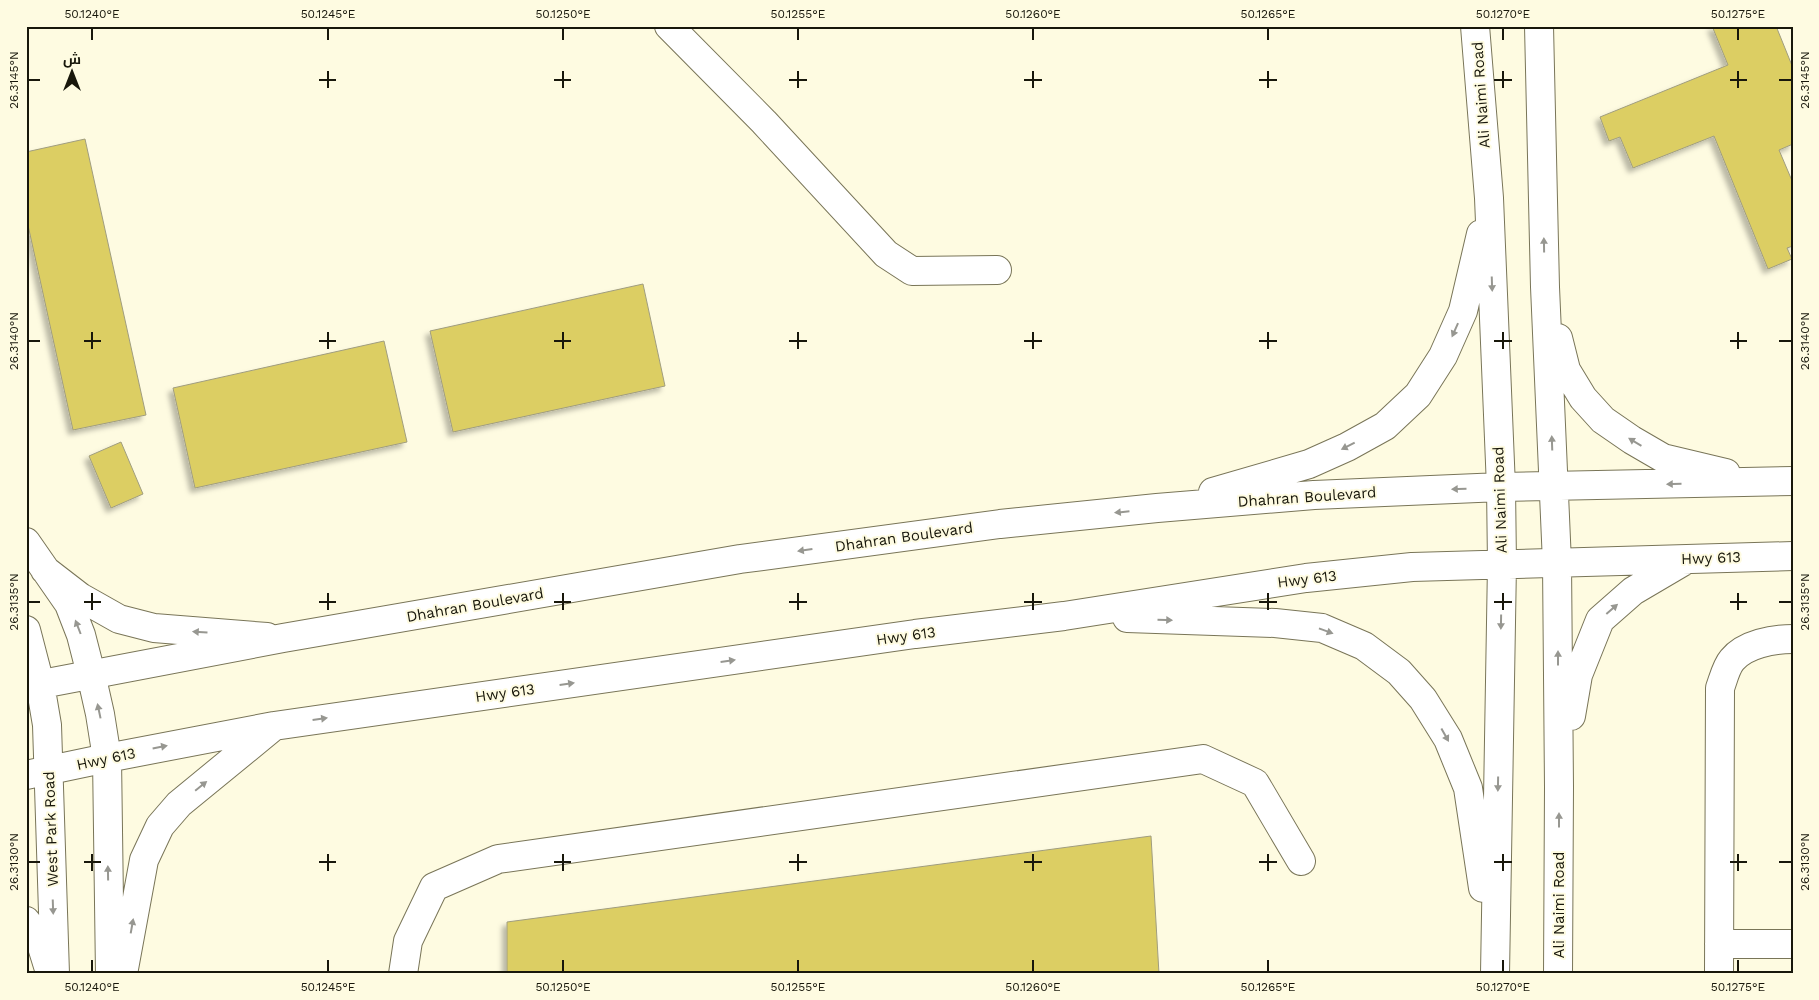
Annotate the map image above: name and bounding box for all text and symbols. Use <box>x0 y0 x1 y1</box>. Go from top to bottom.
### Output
text: 50.1240°E <box>64 7 120 21</box>
text: 50.1245°E <box>301 7 356 21</box>
text: 50.1250°E <box>535 7 591 21</box>
text: 50.1255°E <box>771 7 826 21</box>
text: 50.1260°E <box>1005 7 1061 21</box>
text: 50.1265°E <box>1240 7 1296 21</box>
text: 50.1270°E <box>1476 7 1531 21</box>
text: 50.1275°E <box>1711 7 1765 21</box>
street label: Ali Naimi Road <box>1468 41 1494 149</box>
north arrow <box>48 48 98 98</box>
text: 26.3145°N <box>7 51 21 109</box>
text: ش <box>63 51 81 68</box>
text: 26.3145°N <box>1798 51 1812 109</box>
one-way arrow <box>1540 237 1548 253</box>
one-way arrow <box>1489 277 1497 293</box>
text: 26.3140°N <box>7 312 21 370</box>
text: 26.3140°N <box>1798 312 1812 370</box>
one-way arrow <box>1450 323 1458 337</box>
one-way arrow <box>1547 434 1555 450</box>
one-way arrow <box>1629 438 1642 447</box>
one-way arrow <box>1341 442 1355 450</box>
street label: Ali Naimi Road <box>1489 446 1511 554</box>
one-way arrow <box>1666 480 1682 488</box>
street label: Dhahran Boulevard <box>1237 483 1377 511</box>
one-way arrow <box>1451 485 1467 493</box>
one-way arrow <box>1114 508 1130 516</box>
street label: Dhahran Boulevard <box>834 518 974 556</box>
one-way arrow <box>796 546 812 554</box>
street label: Hwy 613 <box>1681 548 1741 568</box>
street label: Hwy 613 <box>1276 566 1338 592</box>
text: 26.3135°N <box>7 573 21 631</box>
text: 26.3135°N <box>1798 573 1812 631</box>
street label: Dhahran Boulevard <box>405 584 545 626</box>
one-way arrow <box>1606 604 1619 615</box>
one-way arrow <box>1497 614 1505 630</box>
one-way arrow <box>1157 616 1173 624</box>
one-way arrow <box>74 619 82 634</box>
street label: Hwy 613 <box>875 623 937 649</box>
one-way arrow <box>192 627 208 635</box>
one-way arrow <box>1319 628 1334 635</box>
one-way arrow <box>1554 649 1562 665</box>
one-way arrow <box>720 657 736 665</box>
street label: Hwy 613 <box>474 680 536 706</box>
one-way arrow <box>559 680 575 688</box>
one-way arrow <box>95 702 103 718</box>
one-way arrow <box>312 715 328 723</box>
one-way arrow <box>1440 728 1449 741</box>
one-way arrow <box>152 743 168 751</box>
street label: Hwy 613 <box>75 744 137 774</box>
street label: West Park Road <box>40 771 62 887</box>
one-way arrow <box>1494 776 1502 792</box>
one-way arrow <box>195 780 208 791</box>
one-way arrow <box>1555 812 1563 828</box>
text: 26.3130°N <box>7 833 21 891</box>
text: 26.3130°N <box>1798 833 1812 891</box>
street label: Ali Naimi Road <box>1550 851 1568 959</box>
one-way arrow <box>104 864 112 880</box>
one-way arrow <box>49 899 57 915</box>
one-way arrow <box>128 917 136 933</box>
text: 50.1240°E <box>64 980 120 994</box>
text: 50.1245°E <box>301 980 356 994</box>
text: 50.1250°E <box>535 980 591 994</box>
text: 50.1255°E <box>771 980 826 994</box>
text: 50.1260°E <box>1005 980 1061 994</box>
text: 50.1265°E <box>1240 980 1296 994</box>
text: 50.1270°E <box>1476 980 1531 994</box>
text: 50.1275°E <box>1711 980 1765 994</box>

